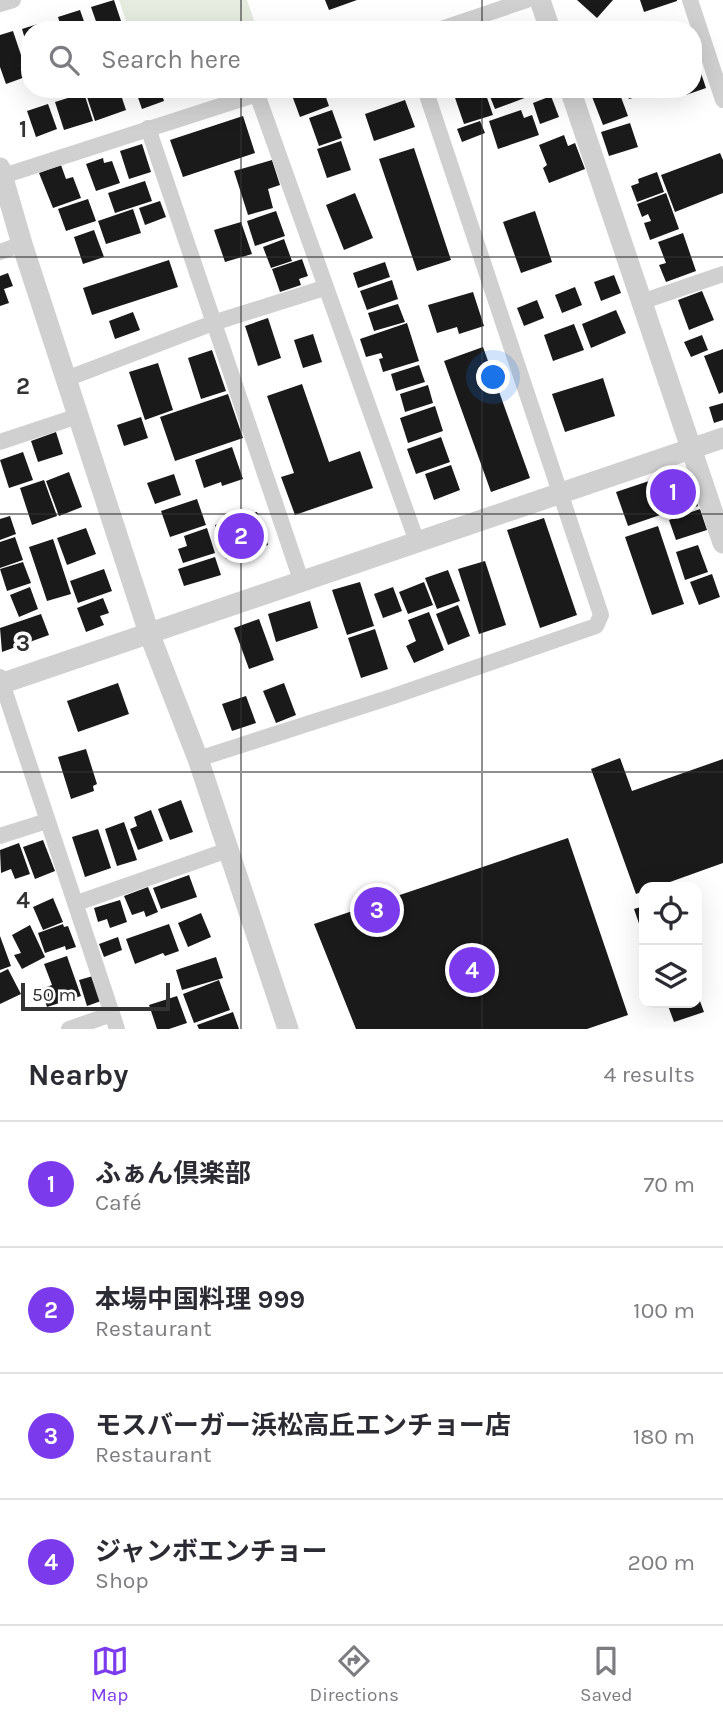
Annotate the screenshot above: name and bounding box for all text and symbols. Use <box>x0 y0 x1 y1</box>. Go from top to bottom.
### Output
search box <box>21 21 702 98</box>
icon: search <box>45 41 83 79</box>
text: Search here <box>101 44 241 75</box>
text: 1 <box>19 116 27 143</box>
your location <box>476 360 510 394</box>
text: 2 <box>16 373 30 400</box>
pin: 1 <box>650 466 696 518</box>
pin: 2 <box>218 510 264 562</box>
text: 3 <box>16 630 30 657</box>
map controls <box>639 882 702 1008</box>
button: locate <box>639 882 702 945</box>
pin: 3 <box>354 884 400 936</box>
text: 4 <box>16 887 30 914</box>
pin: 4 <box>449 944 495 996</box>
button: layers <box>639 945 702 1008</box>
scale bar <box>21 980 170 1012</box>
text: 50 m <box>32 984 76 1006</box>
text: Nearby <box>28 1057 128 1093</box>
text: 4 results <box>603 1061 695 1088</box>
text: ふぁん倶楽部 <box>95 1158 251 1189</box>
text: 1 <box>47 1171 55 1198</box>
text: 70 m <box>644 1171 695 1198</box>
text: Café <box>95 1189 141 1216</box>
text: 本場中国料理 999 <box>95 1284 305 1315</box>
text: 2 <box>44 1297 58 1324</box>
text: 100 m <box>633 1297 695 1324</box>
text: Restaurant <box>95 1315 212 1342</box>
text: モスバーガー浜松高丘エンチョー店 <box>95 1410 511 1441</box>
text: 3 <box>44 1423 58 1450</box>
text: 180 m <box>633 1423 695 1450</box>
text: Restaurant <box>95 1441 212 1468</box>
text: ジャンボエンチョー <box>95 1536 328 1567</box>
text: 4 <box>44 1549 58 1576</box>
text: 200 m <box>627 1549 695 1576</box>
text: Shop <box>95 1567 149 1594</box>
tab: Map <box>91 1642 129 1706</box>
tab: Directions <box>310 1642 399 1706</box>
tab: Saved <box>580 1642 632 1706</box>

